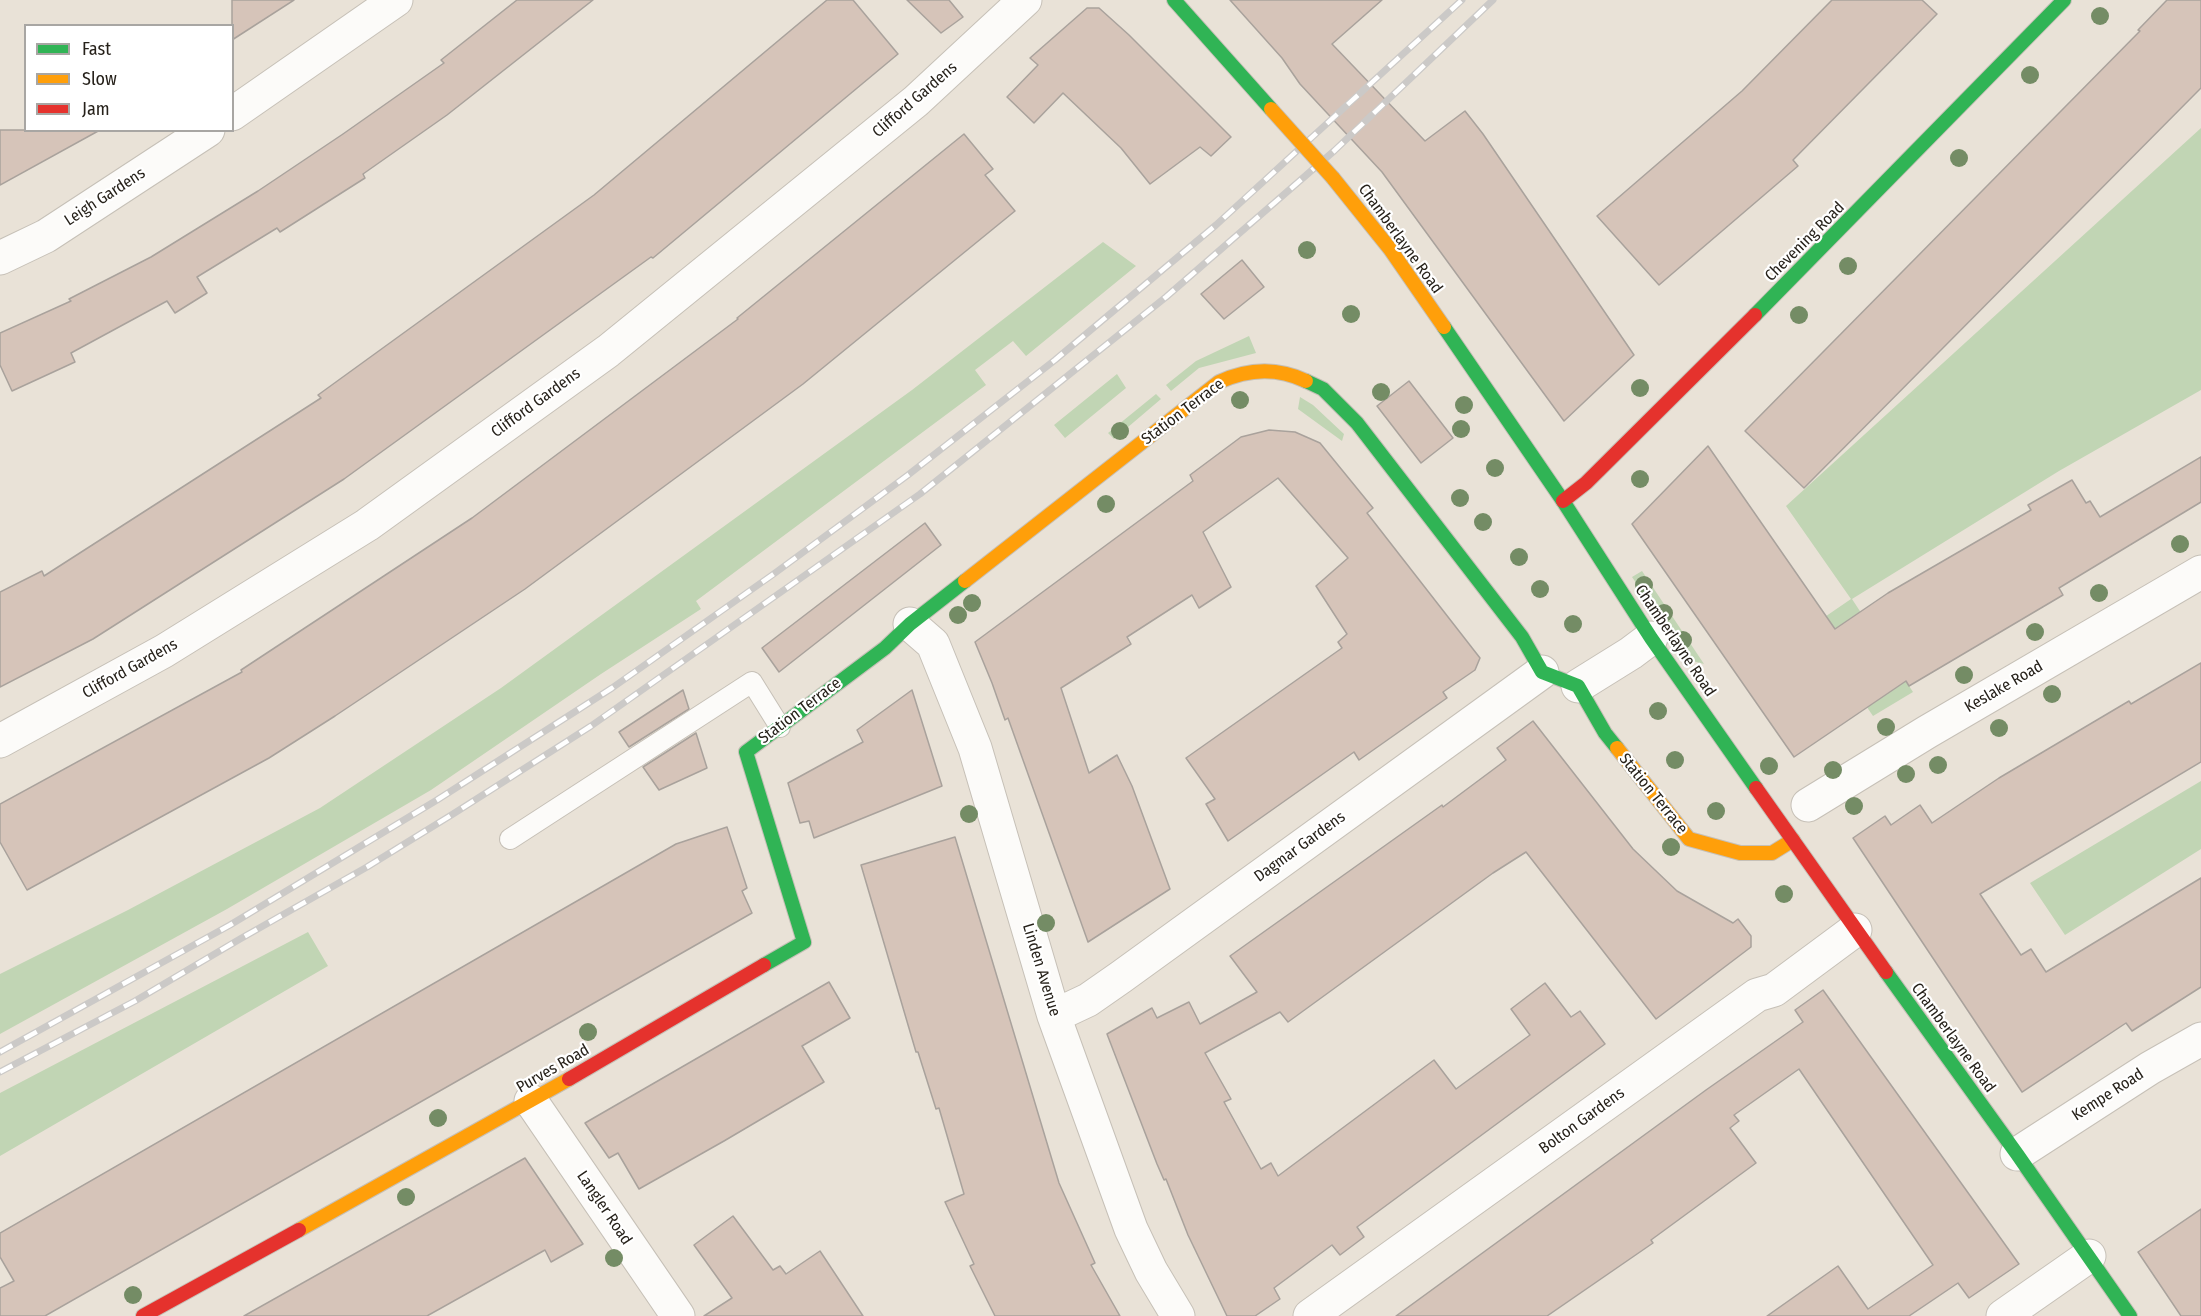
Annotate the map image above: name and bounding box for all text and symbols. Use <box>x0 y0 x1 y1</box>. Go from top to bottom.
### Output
legend <box>24 24 234 132</box>
text: Fast <box>82 38 111 60</box>
street label: Clifford Gardens <box>869 58 961 142</box>
text: Slow <box>82 68 117 90</box>
text: Jam <box>82 98 110 120</box>
street label: Leigh Gardens <box>61 164 149 230</box>
street label: Chamberlayne Road <box>1354 180 1446 298</box>
street label: Chevening Road <box>1761 198 1849 286</box>
street label: Clifford Gardens <box>488 364 584 442</box>
street label: Station Terrace <box>1138 375 1228 449</box>
street label: Chamberlayne Road <box>1631 581 1719 701</box>
street label: Clifford Gardens <box>79 635 181 703</box>
street label: Keslake Road <box>1961 657 2047 717</box>
street label: Station Terrace <box>755 674 845 748</box>
street label: Station Terrace <box>1615 750 1691 838</box>
street label: Dagmar Gardens <box>1251 808 1349 886</box>
street label: Linden Avenue <box>1018 921 1064 1019</box>
street label: Chamberlayne Road <box>1907 979 1999 1097</box>
street label: Purves Road <box>513 1041 593 1097</box>
street label: Kempe Road <box>2068 1065 2148 1125</box>
street label: Bolton Gardens <box>1536 1084 1628 1158</box>
street label: Langler Road <box>572 1167 636 1249</box>

